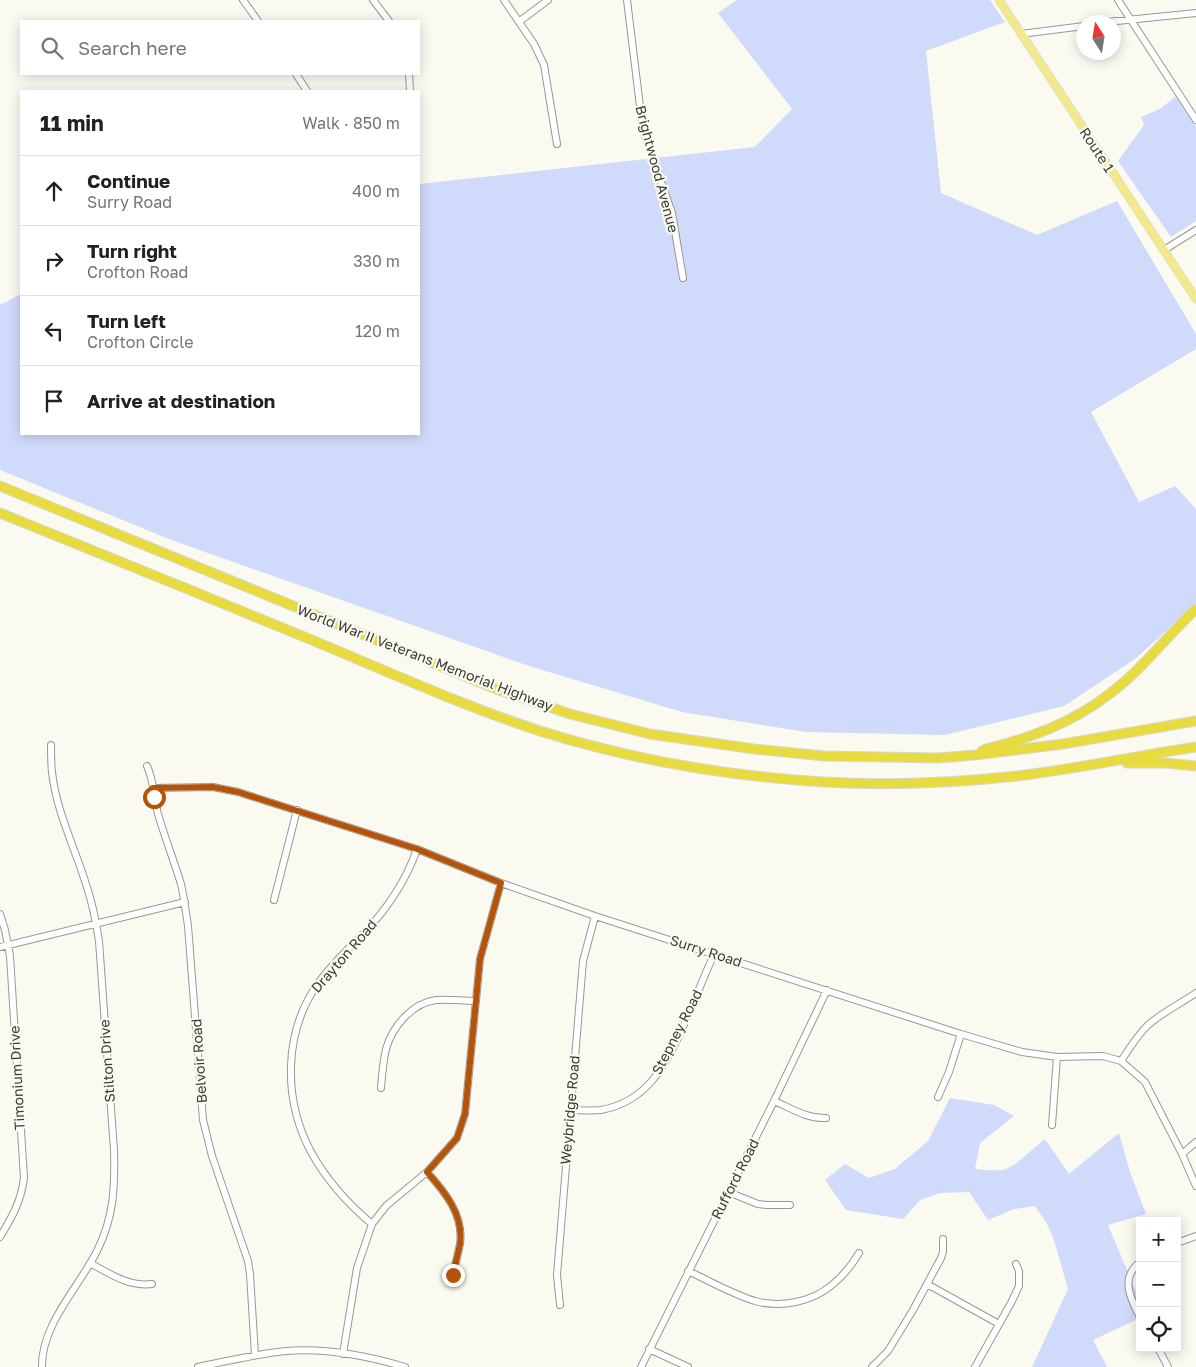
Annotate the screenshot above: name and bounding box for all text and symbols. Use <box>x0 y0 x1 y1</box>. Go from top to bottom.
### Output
north arrow <box>1076 15 1121 60</box>
search box <box>20 20 420 75</box>
icon: search <box>38 34 66 62</box>
text: Search here <box>78 36 187 59</box>
street label: Brightwood Avenue <box>632 103 683 234</box>
text: 11 min <box>40 110 104 136</box>
text: Walk · 850 m <box>302 113 400 133</box>
street label: Route 1 <box>1077 124 1118 176</box>
text: Continue <box>87 169 170 192</box>
icon: ahead <box>40 177 68 205</box>
text: 400 m <box>352 181 400 201</box>
text: Surry Road <box>87 192 172 212</box>
text: Turn right <box>87 239 177 262</box>
icon: right <box>40 247 68 275</box>
text: 330 m <box>353 251 400 271</box>
text: Crofton Road <box>87 262 188 282</box>
text: Turn left <box>87 309 166 332</box>
icon: left <box>40 317 68 345</box>
text: 120 m <box>355 321 400 341</box>
text: Crofton Circle <box>87 332 193 352</box>
icon: arrive <box>40 387 68 415</box>
text: Arrive at destination <box>87 389 275 412</box>
street label: World War II Veterans Memorial Highway <box>295 601 556 714</box>
route start <box>143 786 166 809</box>
street label: Drayton Road <box>307 916 380 996</box>
street label: Surry Road <box>668 931 744 970</box>
street label: Stepney Road <box>648 986 705 1077</box>
street label: Belvoir Road <box>187 1018 210 1104</box>
street label: Stilton Drive <box>95 1019 118 1103</box>
street label: Timonium Drive <box>5 1025 28 1131</box>
street label: Weybridge Road <box>556 1055 583 1165</box>
street label: Rufford Road <box>707 1136 762 1222</box>
map controls <box>1136 1217 1181 1352</box>
button: + <box>1136 1217 1181 1262</box>
button: − <box>1136 1262 1181 1307</box>
route end <box>442 1264 465 1287</box>
button: locate <box>1136 1307 1181 1352</box>

